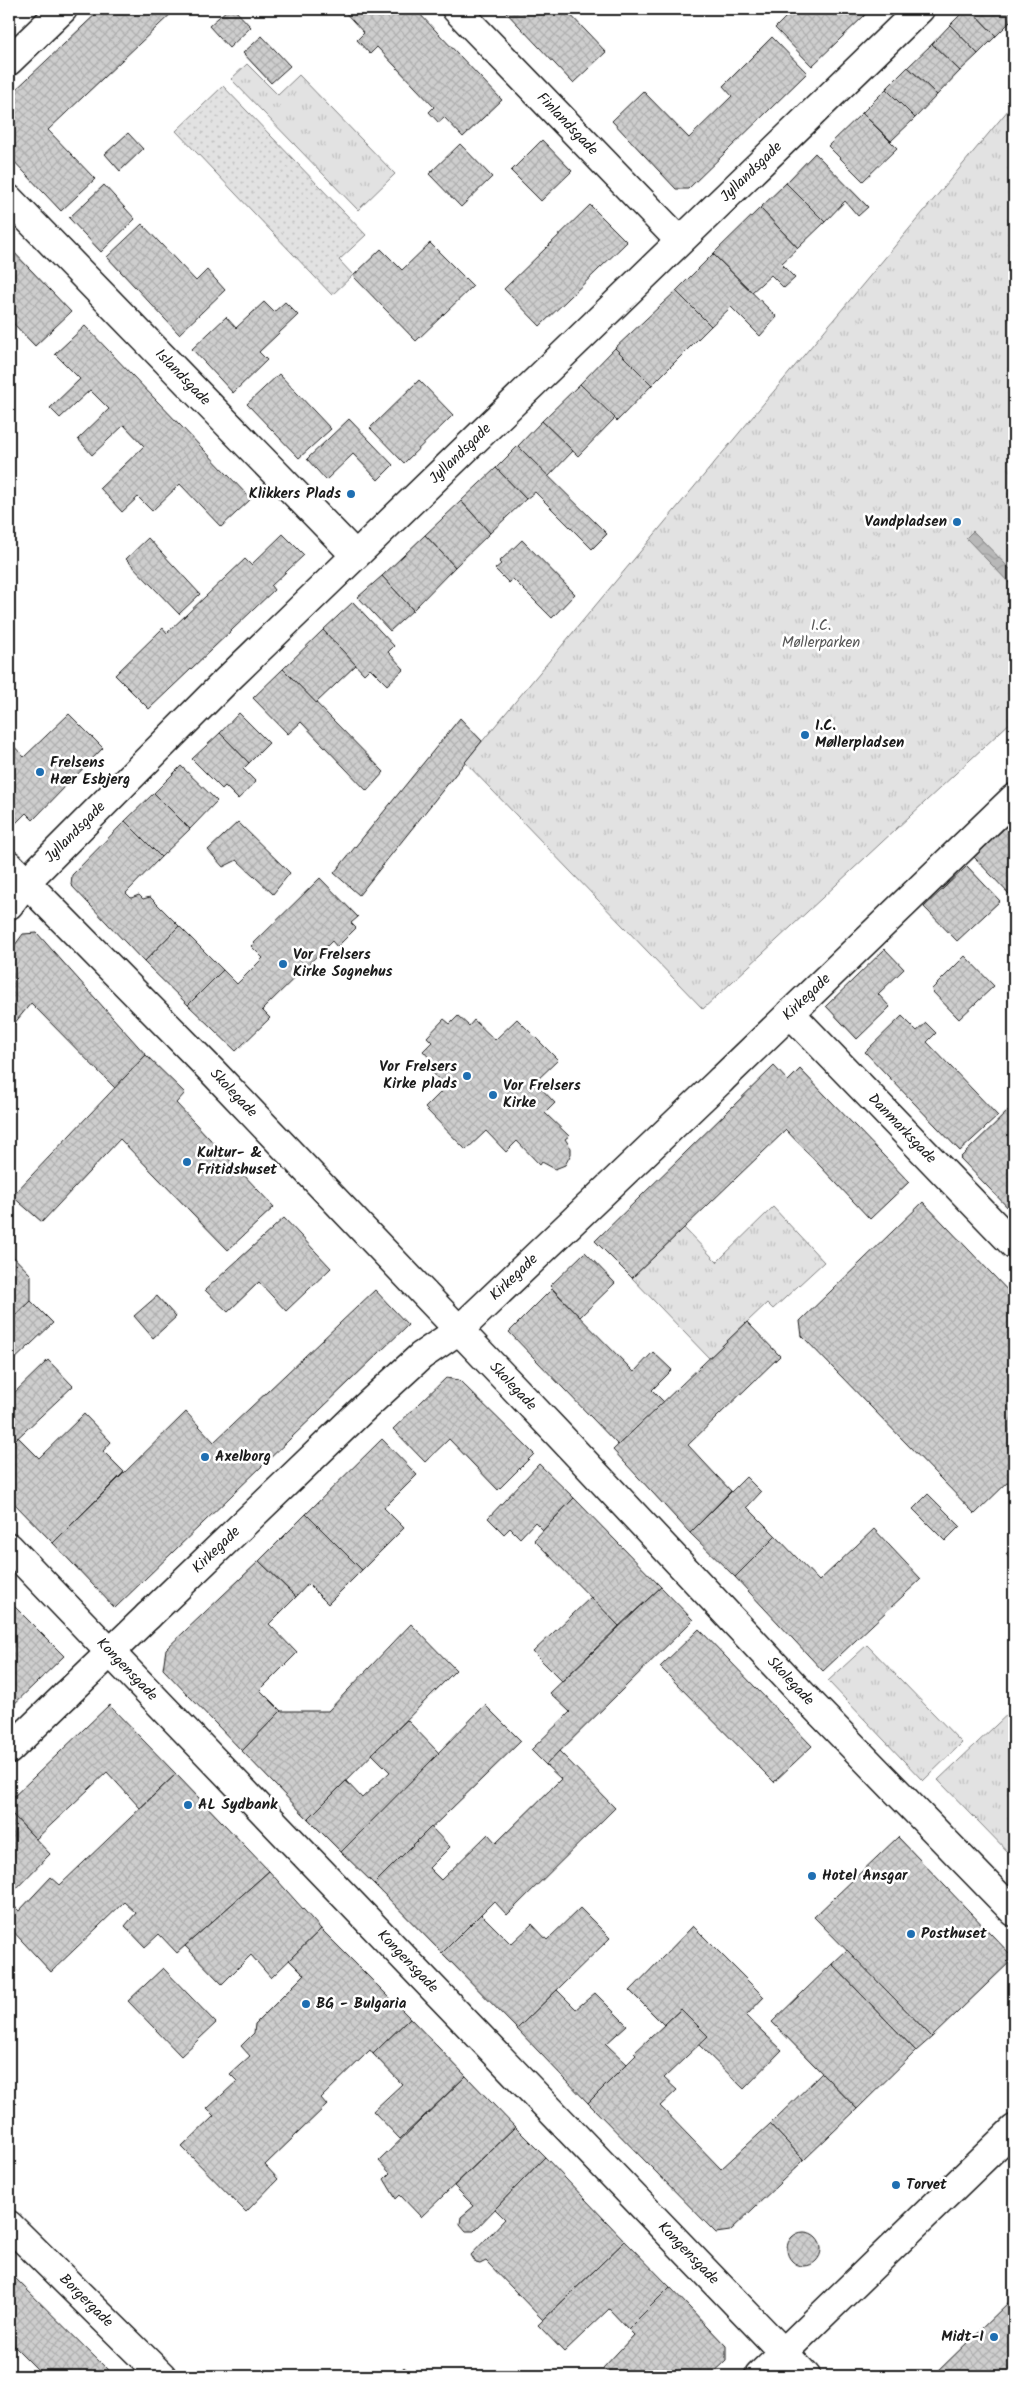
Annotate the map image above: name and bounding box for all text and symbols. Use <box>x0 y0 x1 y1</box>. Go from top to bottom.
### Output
street label: Finlandsgade <box>531 87 604 162</box>
street label: Jyllandsgade <box>715 136 788 208</box>
street label: Islandsgade <box>149 343 216 412</box>
street label: Jyllandsgade <box>424 418 497 490</box>
place label: Klikkers Plads <box>249 482 341 506</box>
marker: Klikkers Plads <box>345 488 357 500</box>
place label: Vandpladsen <box>865 510 947 534</box>
marker: Vandpladsen <box>951 516 963 528</box>
park label: I.C. Møllerparken <box>782 614 860 655</box>
place label: I.C. Møllerpladsen <box>815 714 904 755</box>
marker: I.C. Møllerpladsen <box>799 729 811 741</box>
place label: Frelsens Hær Esbjerg <box>50 751 130 792</box>
marker: Frelsens Hær Esbjerg <box>34 766 46 778</box>
street label: Jyllandsgade <box>39 796 112 869</box>
place label: Vor Frelsers Kirke Sognehus <box>293 943 393 984</box>
marker: Vor Frelsers Kirke Sognehus <box>277 958 289 970</box>
street label: Kirkegade <box>777 968 837 1027</box>
place label: Vor Frelsers Kirke plads <box>379 1055 457 1096</box>
street label: Skolegade <box>204 1063 263 1124</box>
marker: Vor Frelsers Kirke plads <box>461 1070 473 1082</box>
place label: Vor Frelsers Kirke <box>503 1074 581 1115</box>
street label: Danmarksgade <box>862 1088 942 1170</box>
marker: Vor Frelsers Kirke <box>487 1089 499 1101</box>
place label: Kultur- & Fritidshuset <box>197 1141 277 1182</box>
marker: Kultur- & Fritidshuset <box>181 1156 193 1168</box>
street label: Kirkegade <box>484 1248 544 1307</box>
street label: Skolegade <box>483 1356 543 1417</box>
place label: Axelborg <box>215 1445 271 1469</box>
marker: Axelborg <box>199 1451 211 1463</box>
street label: Kirkegade <box>187 1521 246 1579</box>
street label: Kongensgade <box>90 1632 164 1707</box>
street label: Skolegade <box>761 1651 820 1712</box>
place label: AL Sydbank <box>198 1793 278 1817</box>
marker: AL Sydbank <box>182 1799 194 1811</box>
place label: Hotel Ansgar <box>822 1864 908 1888</box>
marker: Hotel Ansgar <box>806 1870 818 1882</box>
place label: Posthuset <box>921 1922 987 1946</box>
street label: Kongensgade <box>371 1924 444 1999</box>
marker: Posthuset <box>905 1928 917 1940</box>
place label: BG - Bulgaria <box>316 1992 407 2016</box>
marker: BG - Bulgaria <box>300 1998 312 2010</box>
place label: Torvet <box>906 2173 947 2197</box>
marker: Torvet <box>890 2179 902 2191</box>
street label: Kongensgade <box>652 2216 725 2291</box>
street label: Borgergade <box>53 2268 119 2334</box>
place label: Midt-I <box>941 2325 984 2349</box>
marker: Midt-I <box>988 2331 1000 2343</box>

